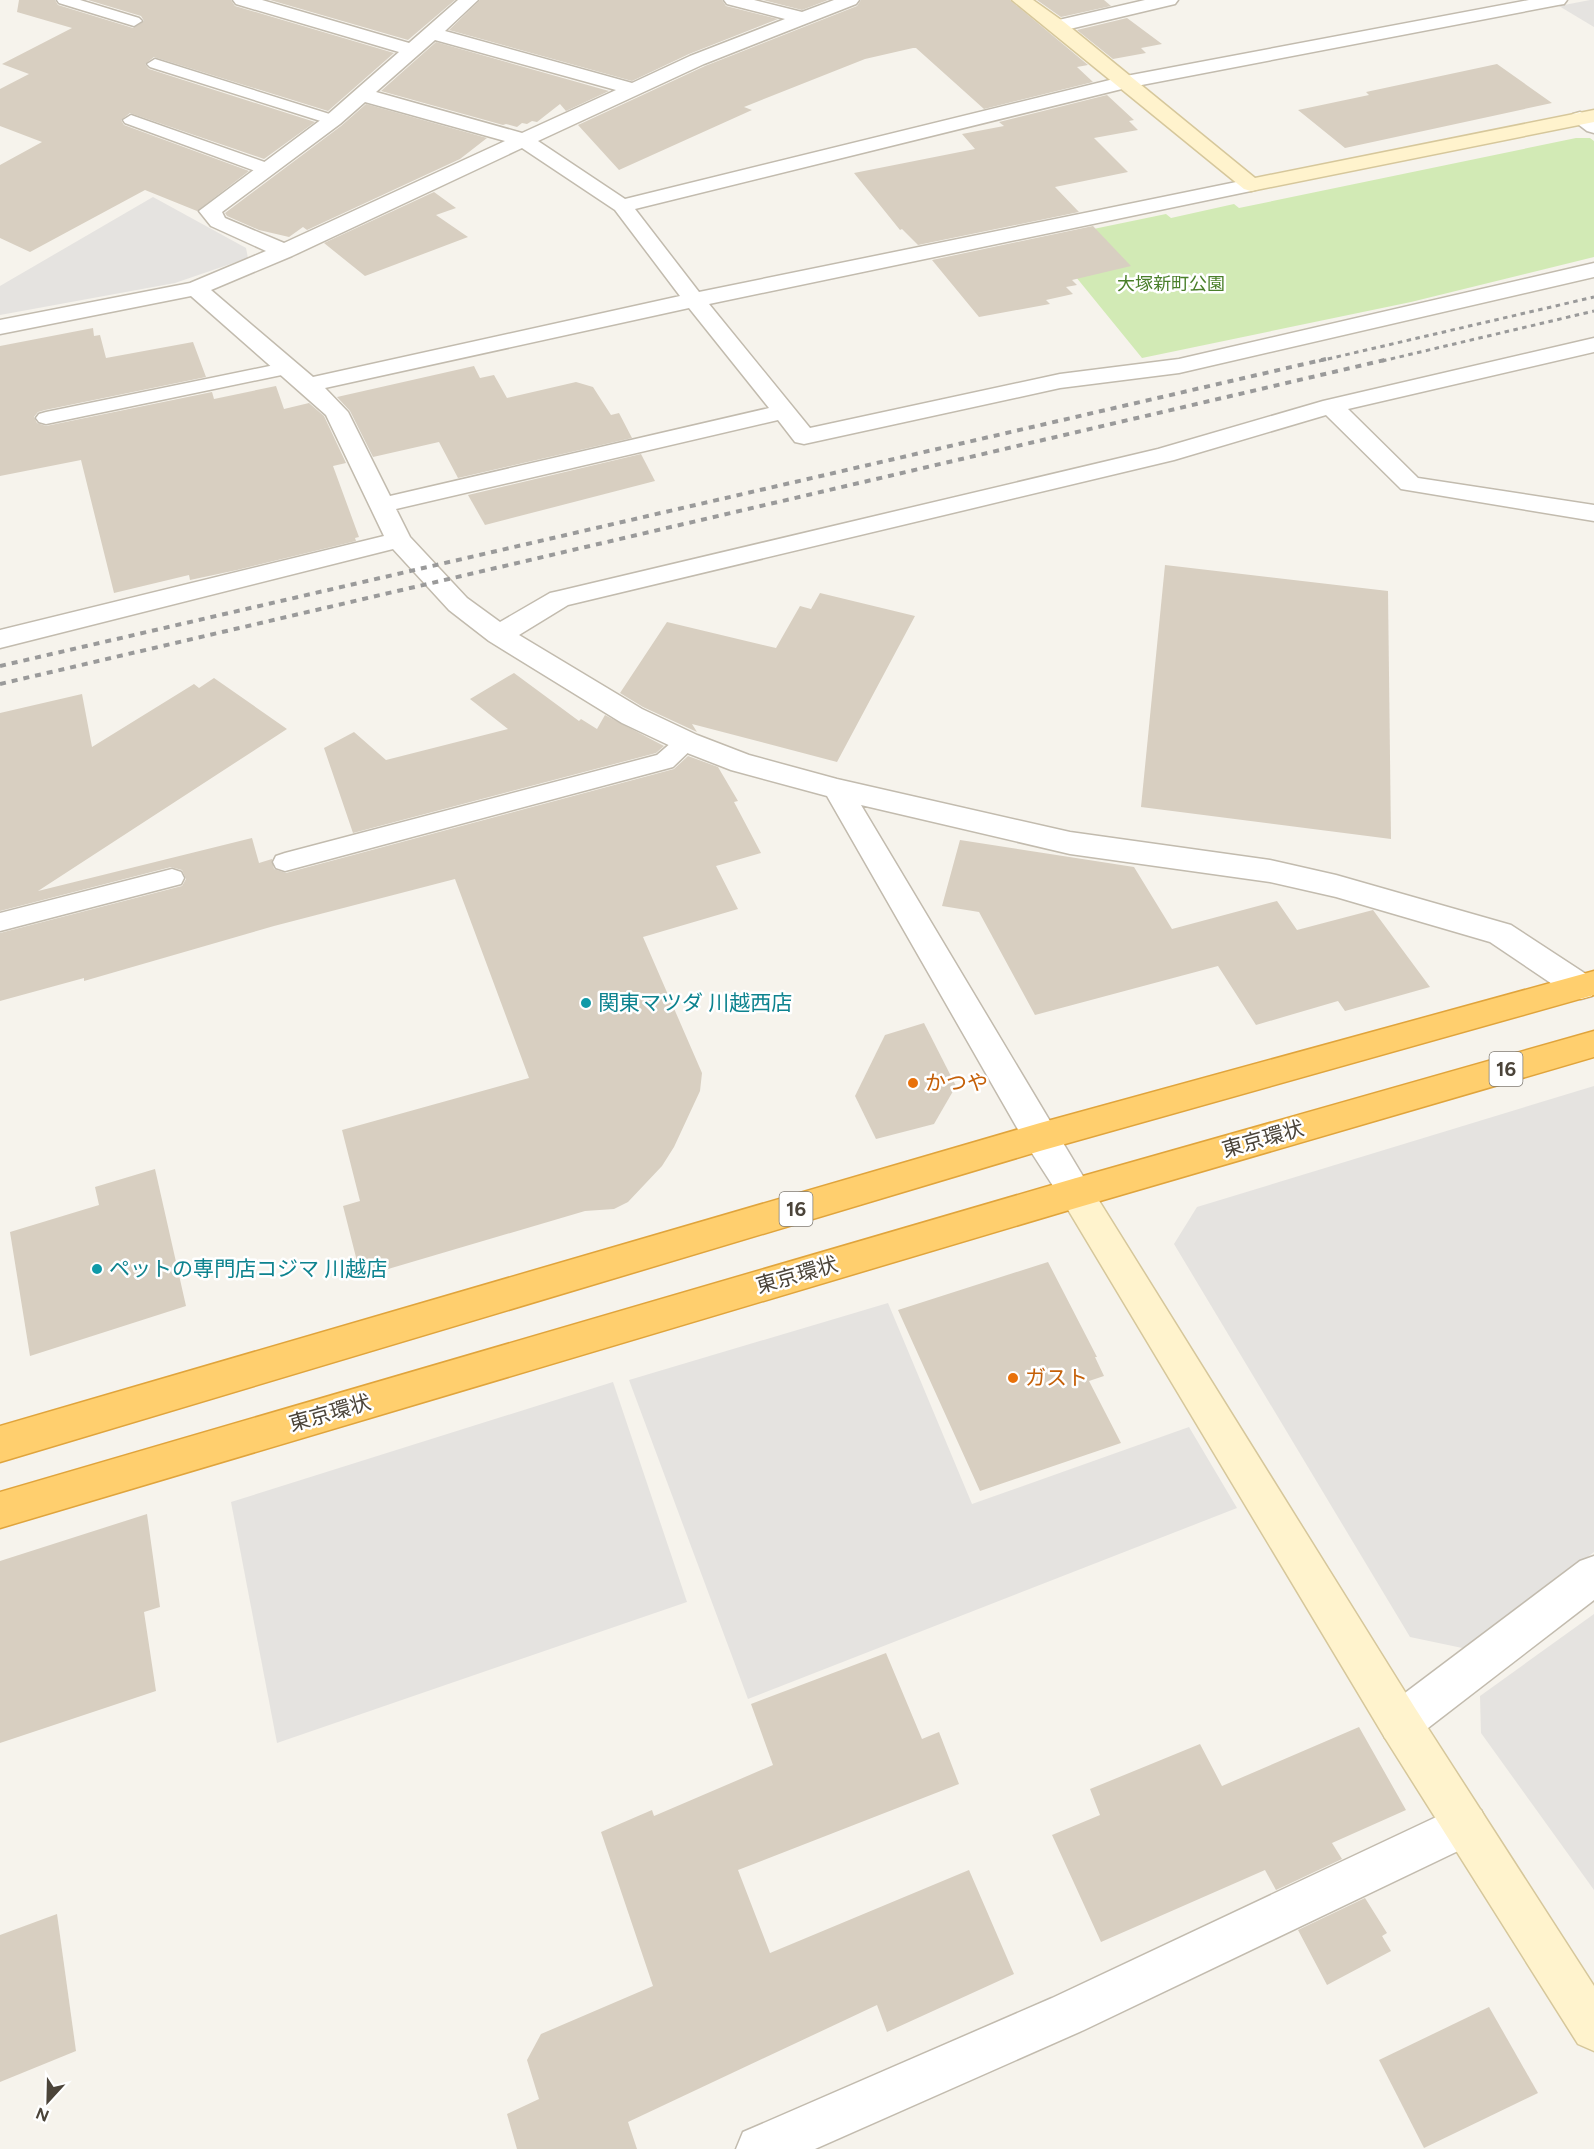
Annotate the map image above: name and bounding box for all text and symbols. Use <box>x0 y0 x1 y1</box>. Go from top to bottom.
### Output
park label: 大塚新町公園 <box>1117 273 1225 295</box>
place label: 関東マツダ 川越西店 <box>598 990 792 1015</box>
marker: 関東マツダ 川越西店 <box>579 996 593 1010</box>
road number: 16 <box>1490 1052 1522 1086</box>
place label: かつや <box>925 1070 988 1095</box>
marker: かつや <box>906 1076 920 1090</box>
street label: 東京環状 <box>1219 1115 1307 1162</box>
road number: 16 <box>780 1192 812 1226</box>
street label: 東京環状 <box>753 1251 841 1298</box>
place label: ペットの専門店コジマ 川越店 <box>109 1256 387 1281</box>
marker: ペットの専門店コジマ 川越店 <box>90 1262 104 1276</box>
place label: ガスト <box>1025 1365 1088 1390</box>
marker: ガスト <box>1006 1371 1020 1385</box>
street label: 東京環状 <box>286 1389 374 1436</box>
north arrow <box>18 2071 78 2131</box>
text: N <box>33 2103 52 2126</box>

